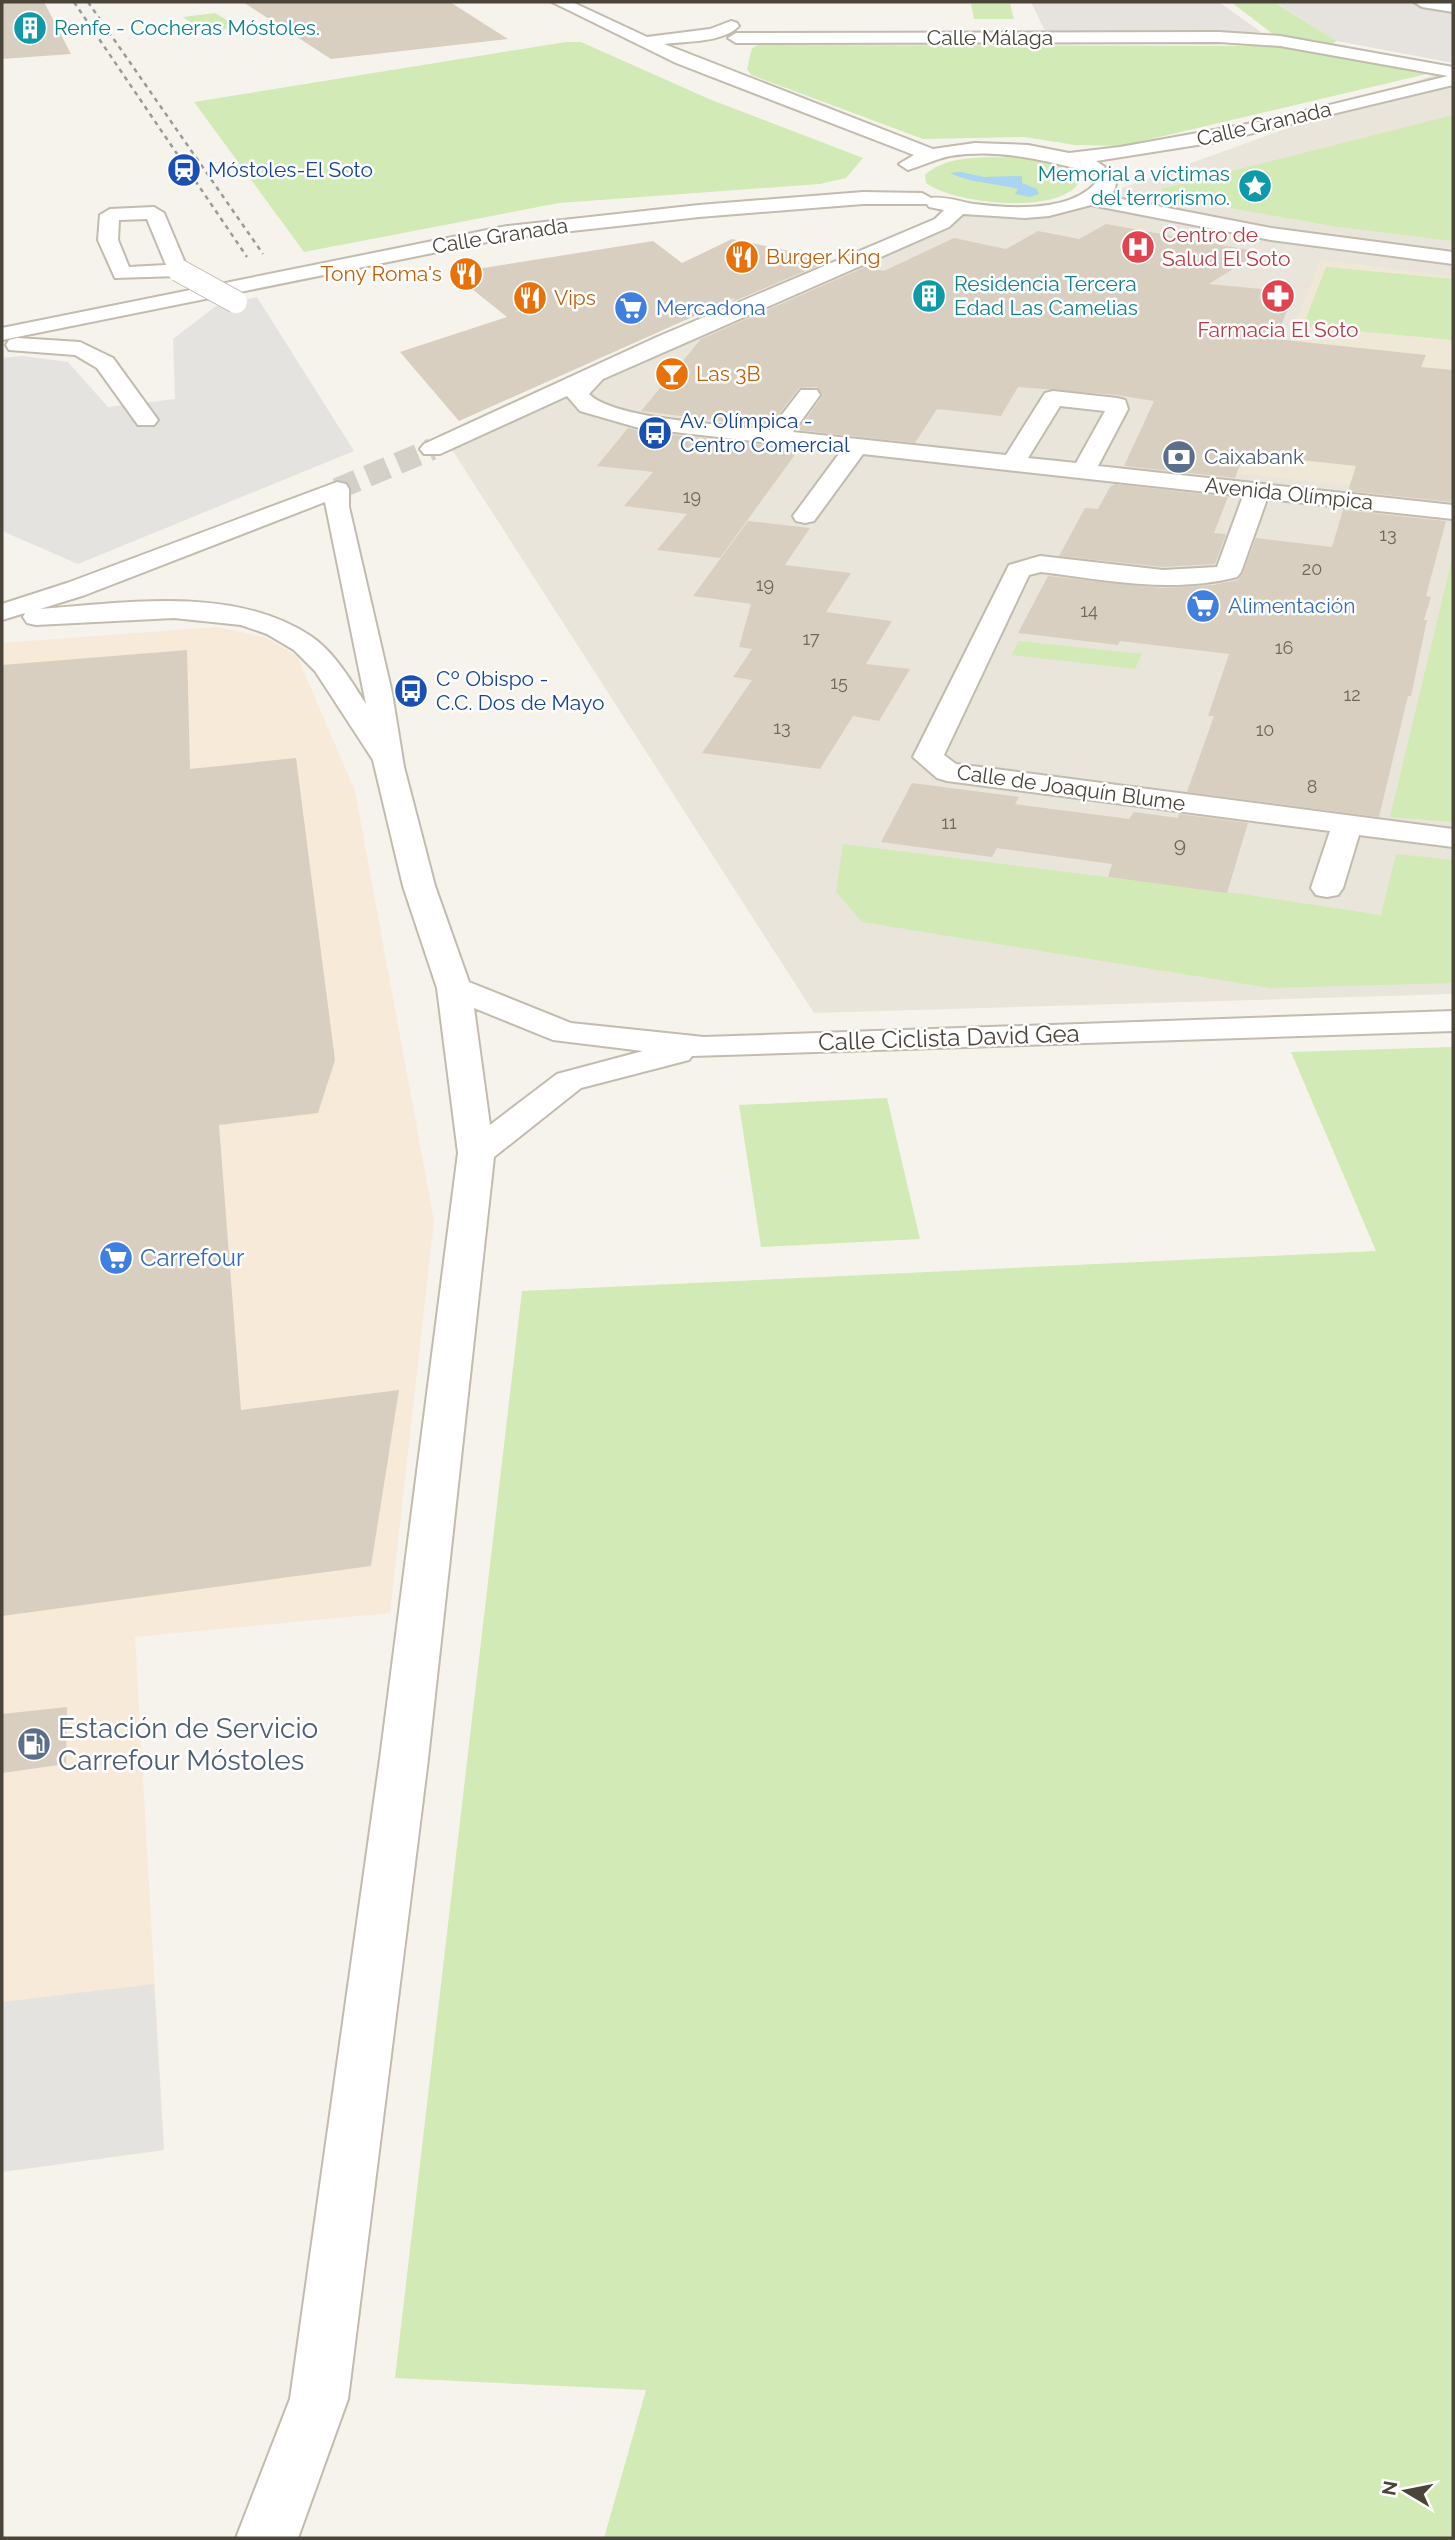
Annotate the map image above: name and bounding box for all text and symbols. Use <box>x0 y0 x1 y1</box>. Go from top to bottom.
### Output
building icon: Renfe - Cocheras Móstoles. <box>11 9 49 47</box>
place label: Renfe - Cocheras Móstoles. <box>54 15 320 40</box>
street label: Calle Málaga <box>927 25 1053 50</box>
street label: Calle Granada <box>1194 96 1333 151</box>
station icon: Móstoles-El Soto <box>165 151 203 189</box>
place label: Móstoles-El Soto <box>208 157 373 182</box>
place label: Memorial a víctimas del terrorismo. <box>1038 161 1230 210</box>
place icon: Memorial a víctimas del terrorismo. <box>1236 167 1274 205</box>
street label: Calle Granada <box>430 212 570 259</box>
place label: Centro de Salud El Soto <box>1162 222 1290 271</box>
hospital icon: Centro de Salud El Soto <box>1119 228 1157 266</box>
restaurant icon: Burger King <box>723 238 761 276</box>
place label: Burger King <box>766 244 880 269</box>
restaurant icon: Tony Roma's <box>447 255 485 293</box>
place label: Tony Roma's <box>320 261 442 286</box>
place label: Residencia Tercera Edad Las Camelias <box>954 271 1138 320</box>
building icon: Residencia Tercera Edad Las Camelias <box>910 277 948 315</box>
pharmacy icon: Farmacia El Soto <box>1259 277 1297 315</box>
restaurant icon: Vips <box>511 279 549 317</box>
place label: Vips <box>554 285 596 310</box>
supermarket icon: Mercadona <box>612 289 650 327</box>
place label: Mercadona <box>656 295 766 320</box>
place label: Farmacia El Soto <box>1197 317 1359 342</box>
bar icon: Las 3B <box>653 355 691 393</box>
place label: Las 3B <box>696 361 760 386</box>
place label: Av. Olímpica - Centro Comercial <box>680 408 850 457</box>
bus stop icon: Av. Olímpica - Centro Comercial <box>636 414 674 452</box>
bank icon: Caixabank <box>1160 438 1198 476</box>
place label: Caixabank <box>1204 444 1304 469</box>
street label: Avenida Olímpica <box>1204 472 1374 515</box>
house number: 19 <box>683 486 701 507</box>
house number: 13 <box>1379 524 1397 545</box>
house number: 20 <box>1302 558 1322 579</box>
house number: 19 <box>756 574 774 595</box>
supermarket icon: Alimentación <box>1184 587 1222 625</box>
place label: Alimentación <box>1228 593 1356 618</box>
house number: 14 <box>1080 600 1098 621</box>
house number: 17 <box>802 628 820 649</box>
house number: 16 <box>1275 637 1293 658</box>
place label: Cº Obispo - C.C. Dos de Mayo <box>436 666 604 715</box>
bus stop icon: Cº Obispo - C.C. Dos de Mayo <box>392 672 430 710</box>
house number: 15 <box>830 672 848 693</box>
house number: 12 <box>1343 684 1361 705</box>
house number: 13 <box>773 717 791 738</box>
house number: 10 <box>1256 719 1274 740</box>
street label: Calle de Joaquín Blume <box>955 759 1187 816</box>
house number: 8 <box>1307 776 1317 797</box>
house number: 11 <box>941 812 957 833</box>
house number: 9 <box>1174 832 1186 857</box>
street label: Calle Ciclista David Gea <box>818 1018 1080 1057</box>
supermarket icon: Carrefour <box>97 1239 135 1277</box>
place label: Carrefour <box>140 1243 245 1272</box>
place label: Estación de Servicio Carrefour Móstoles <box>58 1712 318 1777</box>
fuel station icon: Estación de Servicio Carrefour Móstoles <box>15 1725 53 1763</box>
north arrow <box>1371 2456 1441 2526</box>
text: N <box>1377 2479 1401 2497</box>

